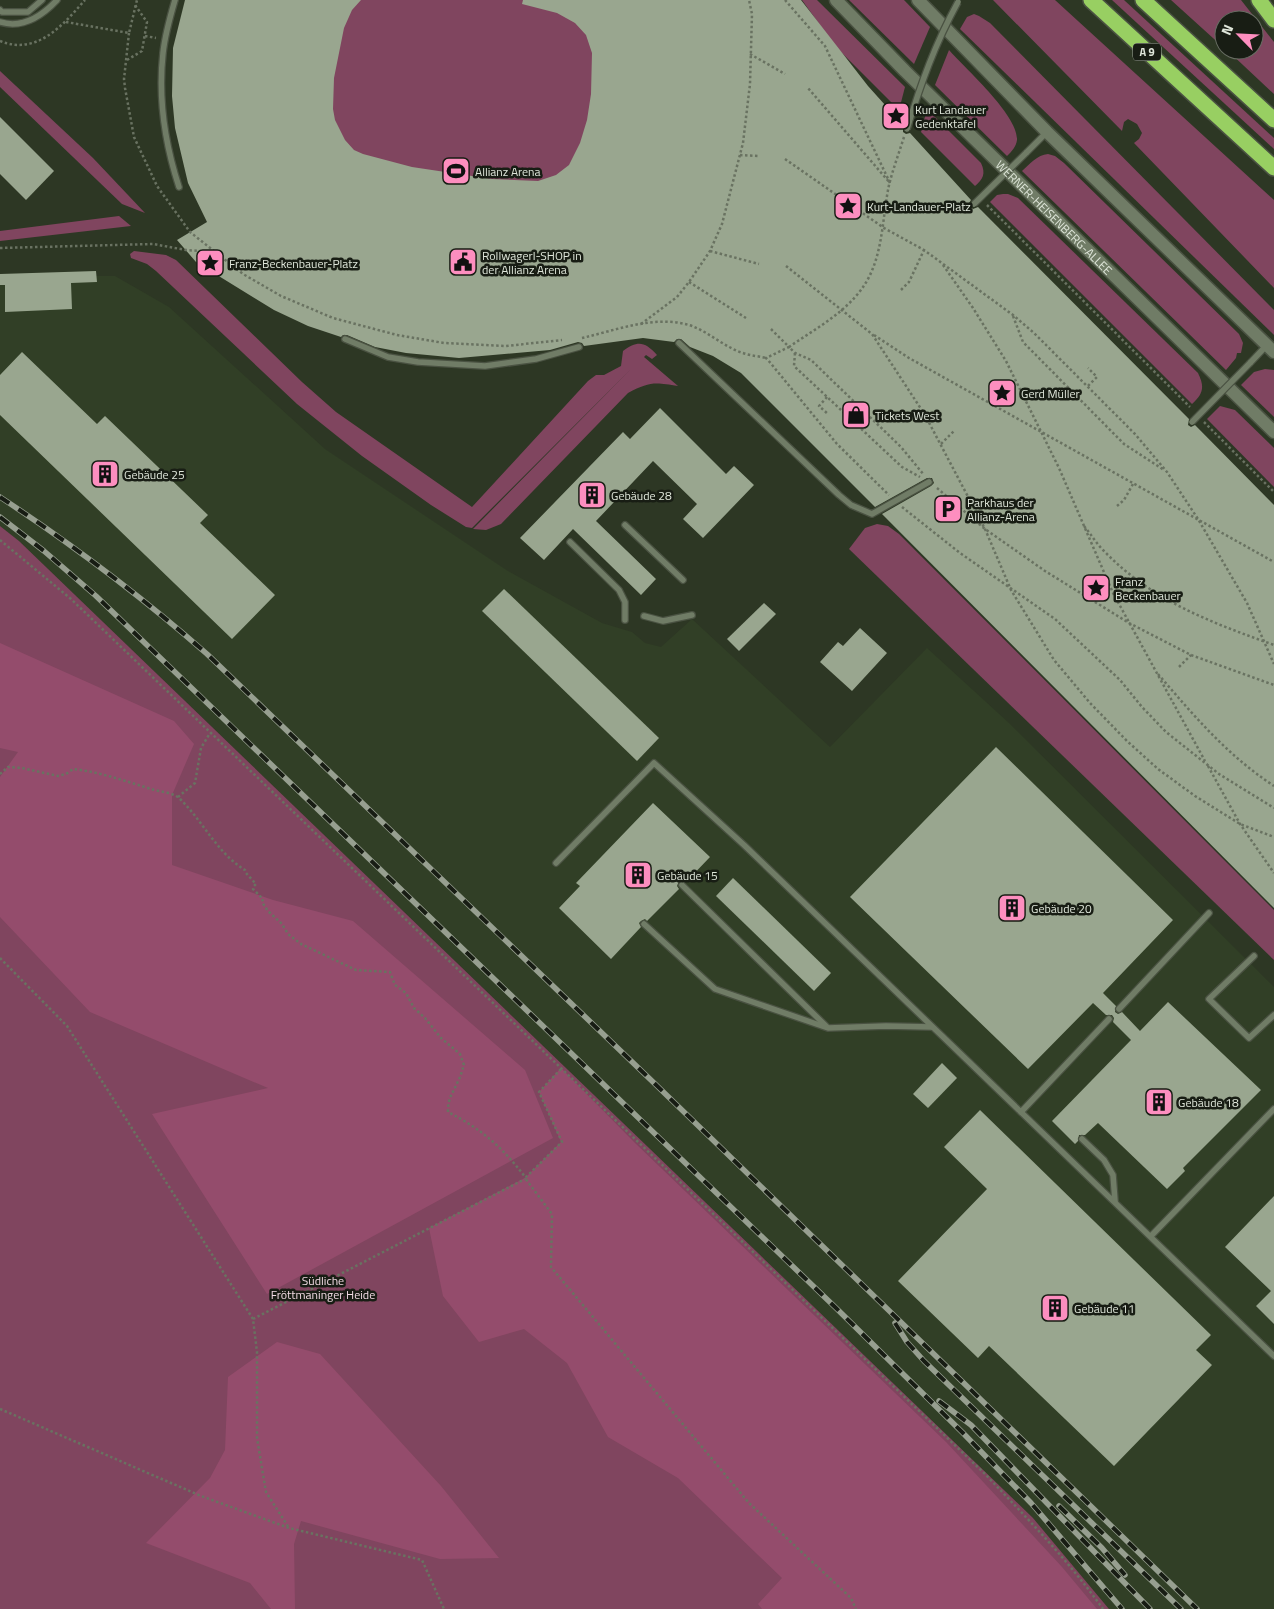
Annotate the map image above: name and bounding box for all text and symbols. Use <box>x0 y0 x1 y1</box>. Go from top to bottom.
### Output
north arrow <box>1214 10 1264 60</box>
text: N <box>1215 21 1238 38</box>
road number: A 9 <box>1133 44 1161 61</box>
place label: Kurt Landauer Gedenktafel <box>915 100 986 133</box>
place icon: Kurt Landauer Gedenktafel <box>881 101 911 131</box>
street label: WERNER-HEISENBERG-ALLEE <box>992 155 1117 279</box>
sports icon: Allianz Arena <box>441 156 471 186</box>
place label: Allianz Arena <box>475 162 541 181</box>
place icon: Kurt-Landauer-Platz <box>833 191 863 221</box>
place label: Kurt-Landauer-Platz <box>867 197 971 216</box>
place label: Rollwagerl-SHOP in der Allianz Arena <box>482 246 582 279</box>
public building icon: Rollwagerl-SHOP in der Allianz Arena <box>448 247 478 277</box>
place icon: Franz-Beckenbauer-Platz <box>195 248 225 278</box>
place label: Franz-Beckenbauer-Platz <box>229 254 358 273</box>
place icon: Gerd Müller <box>987 378 1017 408</box>
place label: Gerd Müller <box>1021 384 1080 403</box>
shop icon: Tickets West <box>841 400 871 430</box>
place label: Tickets West <box>875 406 940 425</box>
building icon: Gebäude 25 <box>90 459 120 489</box>
place label: Gebäude 25 <box>124 465 185 484</box>
building icon: Gebäude 28 <box>577 480 607 510</box>
place label: Gebäude 28 <box>611 486 672 505</box>
place label: Parkhaus der Allianz-Arena <box>967 493 1035 526</box>
parking icon: Parkhaus der Allianz-Arena <box>933 494 963 524</box>
place label: Franz Beckenbauer <box>1115 572 1181 605</box>
place icon: Franz Beckenbauer <box>1081 573 1111 603</box>
building icon: Gebäude 15 <box>623 860 653 890</box>
place label: Gebäude 15 <box>657 866 718 885</box>
building icon: Gebäude 20 <box>997 893 1027 923</box>
place label: Gebäude 20 <box>1031 899 1092 918</box>
building icon: Gebäude 18 <box>1144 1087 1174 1117</box>
place label: Gebäude 18 <box>1178 1093 1239 1112</box>
park label: Südliche Fröttmaninger Heide <box>271 1271 375 1304</box>
building icon: Gebäude 11 <box>1040 1293 1070 1323</box>
place label: Gebäude 11 <box>1074 1299 1135 1318</box>

